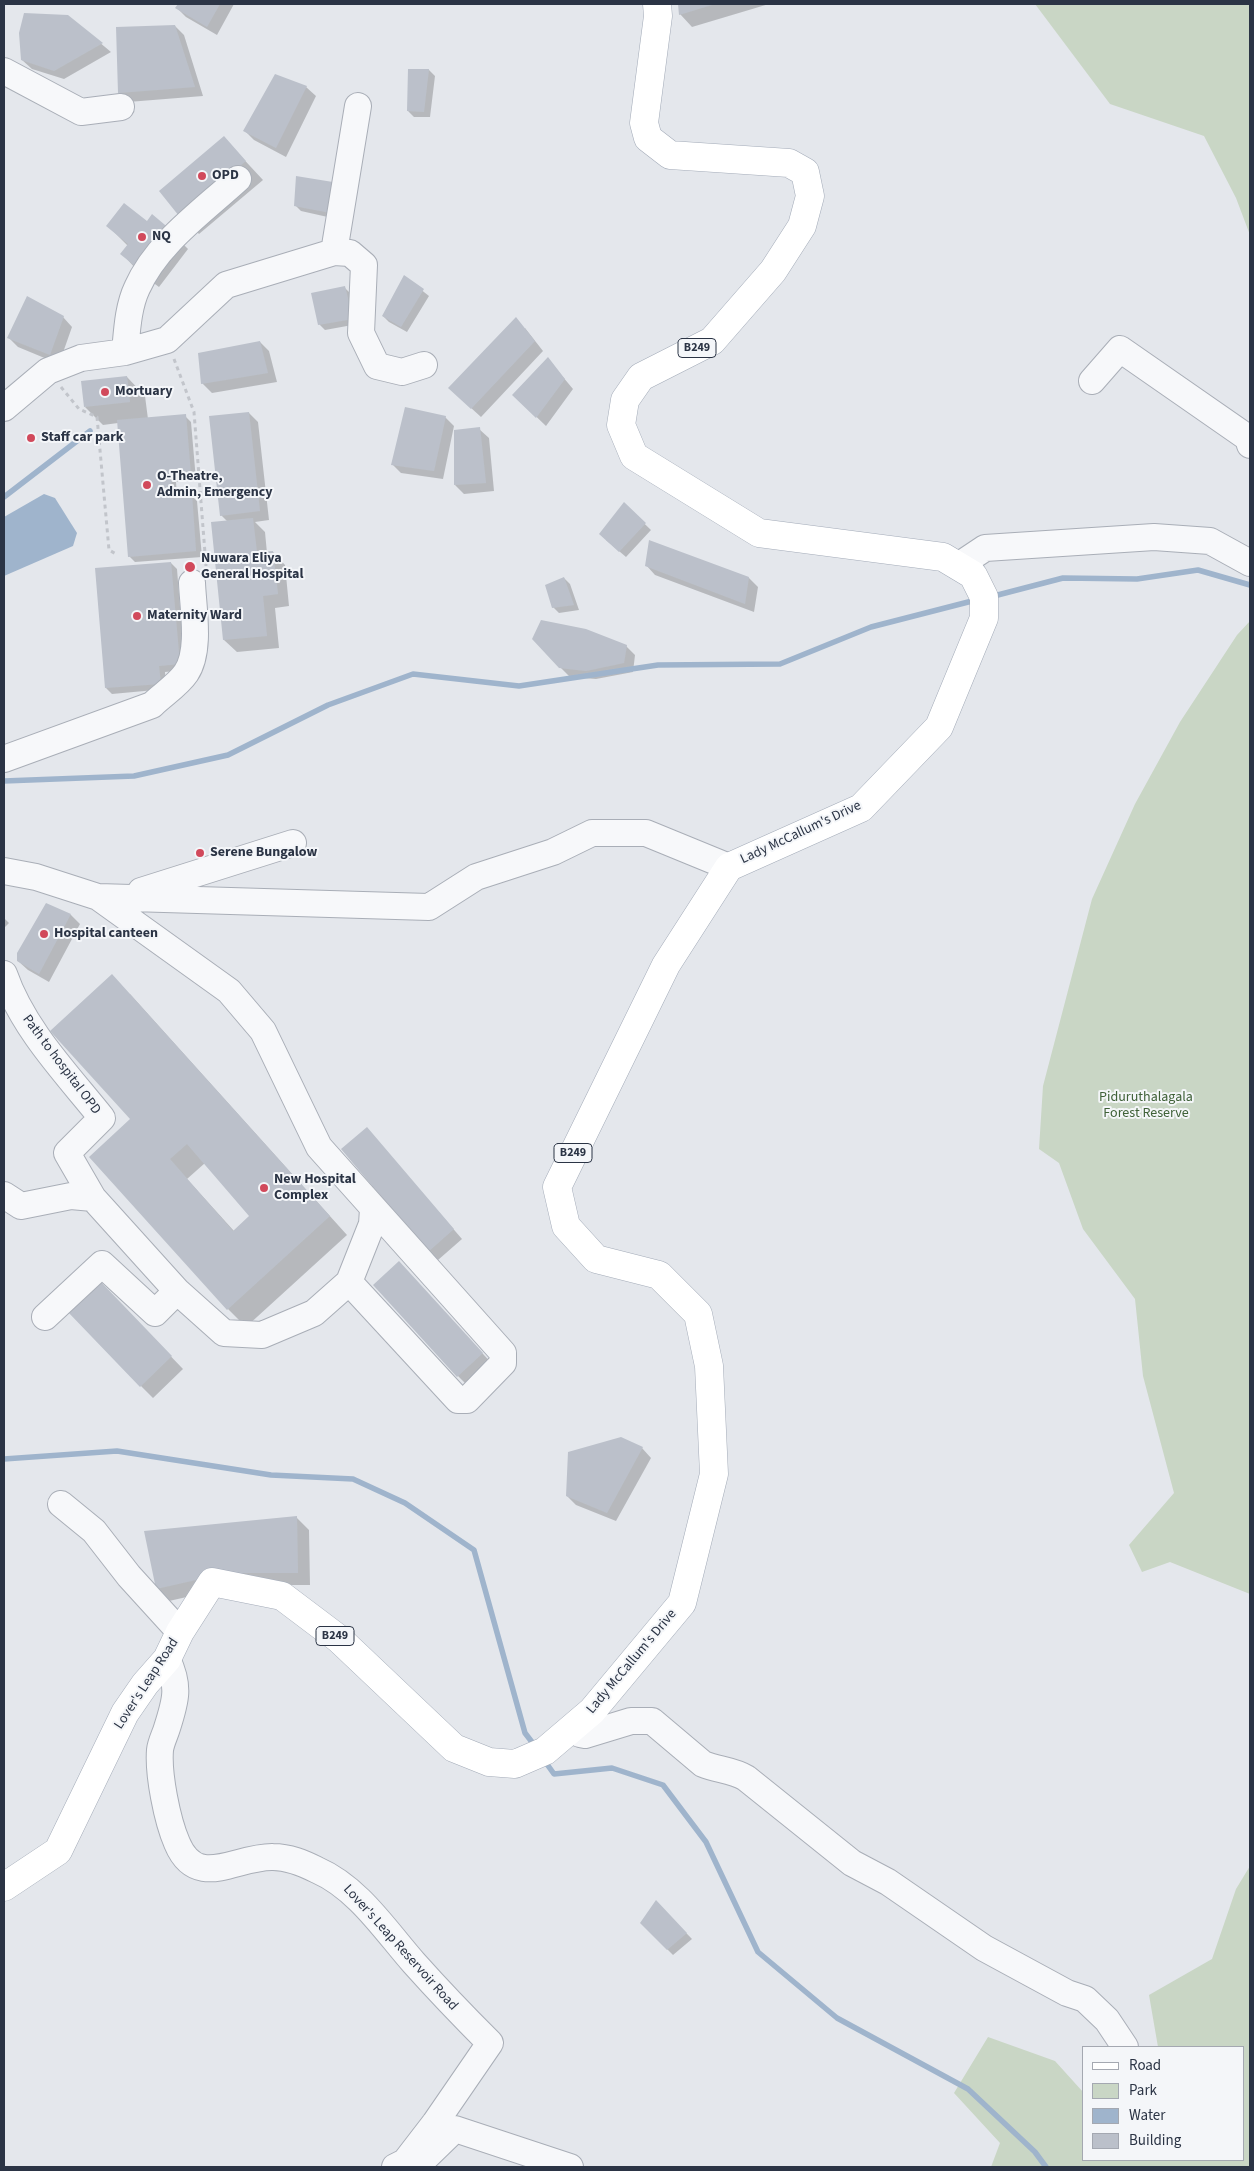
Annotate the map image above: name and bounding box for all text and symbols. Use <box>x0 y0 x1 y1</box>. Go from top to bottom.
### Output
place label: OPD <box>212 168 239 184</box>
marker: OPD <box>196 170 208 182</box>
place label: NQ <box>152 229 171 245</box>
marker: NQ <box>136 231 148 243</box>
road number: B249 <box>678 338 716 358</box>
place label: Mortuary <box>115 384 173 400</box>
marker: Mortuary <box>99 386 111 398</box>
place label: Staff car park <box>41 430 123 446</box>
marker: Staff car park <box>25 432 37 444</box>
place label: O-Theatre, Admin, Emergency <box>157 469 273 502</box>
marker: O-Theatre, Admin, Emergency <box>141 479 153 491</box>
place label: Nuwara Eliya General Hospital <box>201 551 303 584</box>
marker: Nuwara Eliya General Hospital <box>183 560 197 574</box>
place label: Maternity Ward <box>147 608 242 624</box>
marker: Maternity Ward <box>131 610 143 622</box>
street label: Lady McCallum's Drive <box>738 798 864 868</box>
place label: Serene Bungalow <box>210 845 317 861</box>
marker: Serene Bungalow <box>194 847 206 859</box>
place label: Hospital canteen <box>54 926 158 942</box>
marker: Hospital canteen <box>38 928 50 940</box>
street label: Path to hospital OPD <box>18 1012 104 1118</box>
park label: Piduruthalagala Forest Reserve <box>1099 1090 1193 1122</box>
road number: B249 <box>554 1144 592 1162</box>
place label: New Hospital Complex <box>274 1172 356 1204</box>
marker: New Hospital Complex <box>258 1182 270 1194</box>
street label: Lady McCallum's Drive <box>583 1606 681 1718</box>
road number: B249 <box>316 1626 354 1645</box>
street label: Lover's Leap Road <box>111 1635 183 1733</box>
street label: Lover's Leap Reservoir Road <box>339 1882 461 2014</box>
legend <box>1082 2046 1244 2161</box>
text: Road <box>1129 2055 1161 2076</box>
text: Park <box>1129 2080 1157 2101</box>
text: Water <box>1129 2105 1165 2126</box>
text: Building <box>1129 2130 1181 2151</box>

